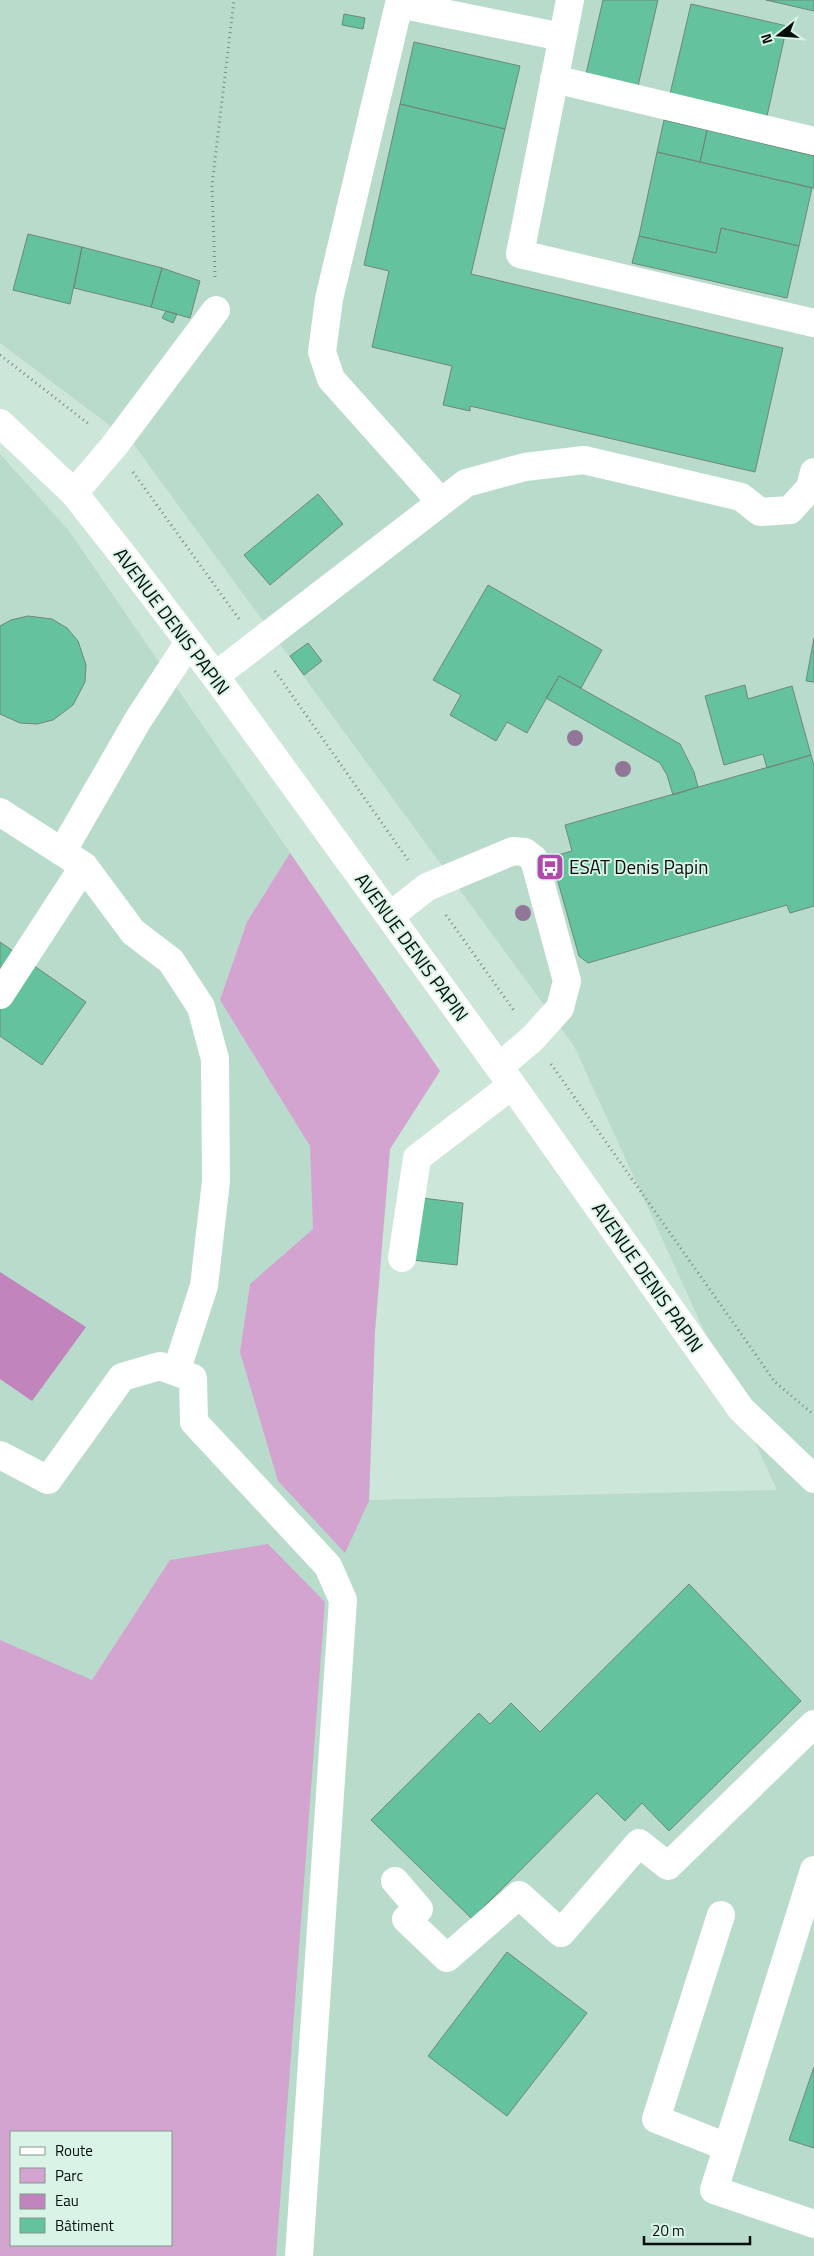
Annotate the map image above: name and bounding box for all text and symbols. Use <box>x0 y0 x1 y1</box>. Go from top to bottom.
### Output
north arrow <box>754 10 804 60</box>
text: N <box>755 31 778 47</box>
street label: AVENUE DENIS PAPIN <box>107 541 237 700</box>
bus stop icon: ESAT Denis Papin <box>535 852 565 882</box>
place label: ESAT Denis Papin <box>569 852 708 881</box>
street label: AVENUE DENIS PAPIN <box>348 866 476 1027</box>
street label: AVENUE DENIS PAPIN <box>586 1196 711 1358</box>
legend <box>10 2131 172 2246</box>
text: Route <box>55 2139 93 2162</box>
text: Parc <box>55 2164 83 2187</box>
text: Eau <box>55 2189 79 2212</box>
text: Bâtiment <box>55 2214 114 2237</box>
scale bar <box>644 2214 750 2246</box>
text: 20 m <box>652 2219 685 2242</box>

